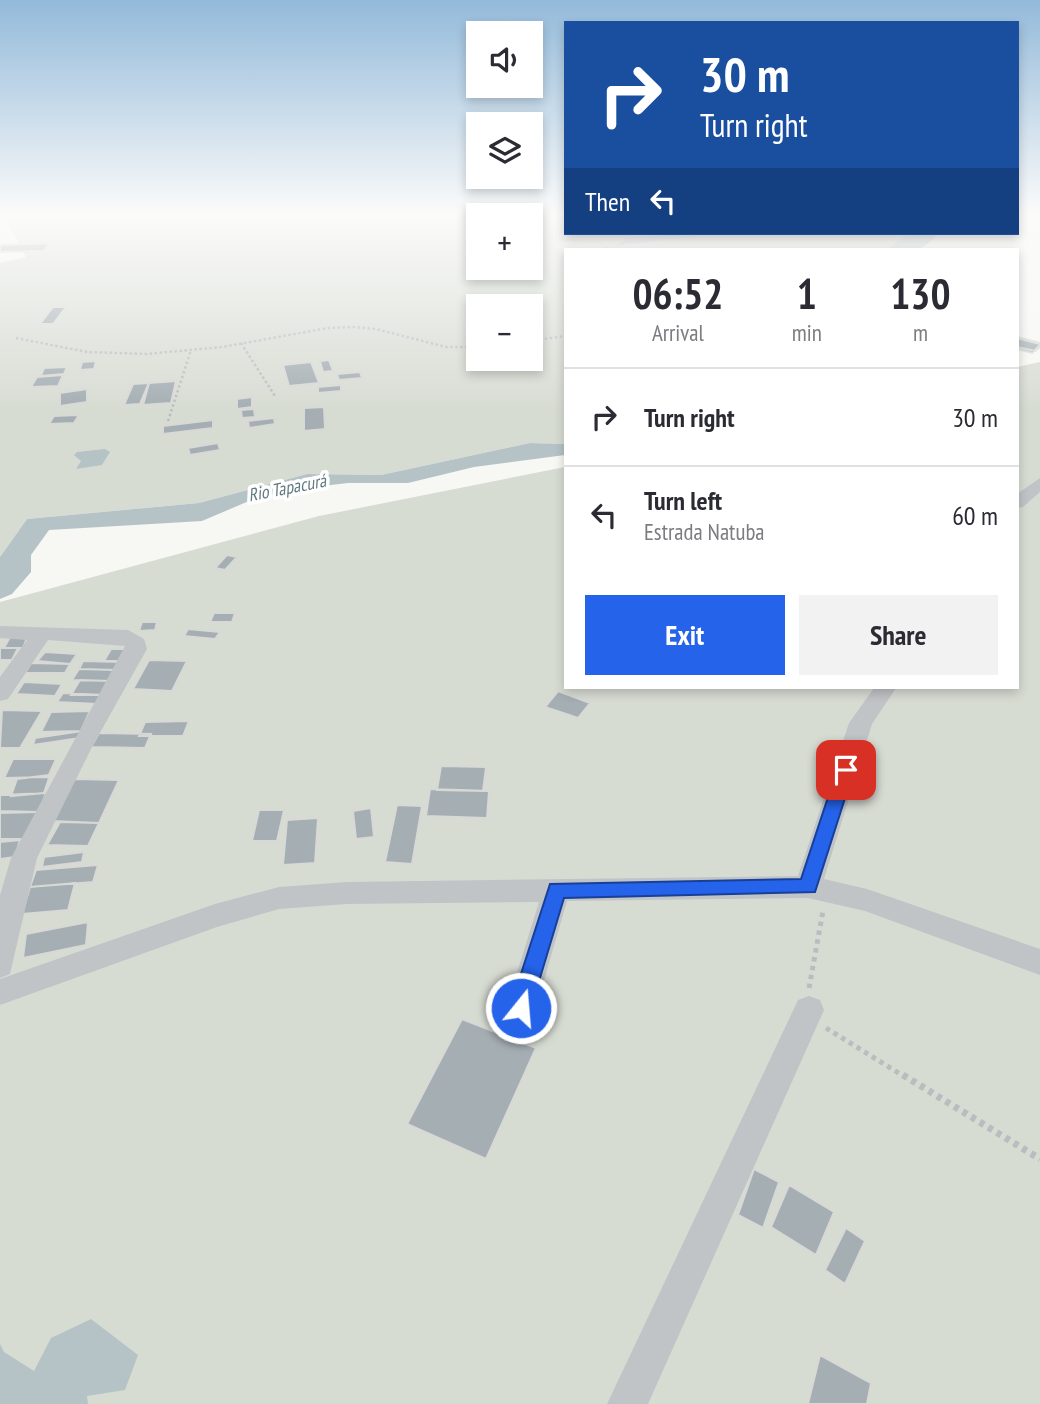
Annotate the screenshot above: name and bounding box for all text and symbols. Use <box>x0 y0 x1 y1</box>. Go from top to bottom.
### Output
map controls <box>466 21 543 371</box>
button: sound <box>466 21 543 98</box>
text: 30 m <box>700 42 789 106</box>
icon: right <box>585 49 676 140</box>
text: Turn right <box>700 104 808 146</box>
button: layers <box>466 112 543 189</box>
icon: left <box>644 182 682 220</box>
text: Then <box>585 185 630 218</box>
button: + <box>466 203 543 280</box>
text: 06:52 <box>632 266 723 321</box>
text: 1 <box>797 266 817 321</box>
text: 130 <box>890 266 951 321</box>
button: − <box>466 294 543 371</box>
text: Arrival <box>652 318 704 347</box>
text: min <box>792 318 822 347</box>
text: m <box>913 318 928 347</box>
icon: right <box>585 398 623 436</box>
text: Turn right <box>644 401 735 434</box>
text: 30 m <box>952 401 998 434</box>
water label: Rio Tapacurá <box>246 468 330 506</box>
text: Turn left <box>644 484 722 517</box>
icon: left <box>585 496 623 534</box>
text: 60 m <box>952 499 998 532</box>
text: Estrada Natuba <box>644 517 765 546</box>
button: Exit <box>585 595 785 675</box>
button: Share <box>799 595 998 675</box>
pin <box>816 740 876 800</box>
icon: arrive <box>827 751 865 789</box>
position arrow <box>484 971 558 1045</box>

